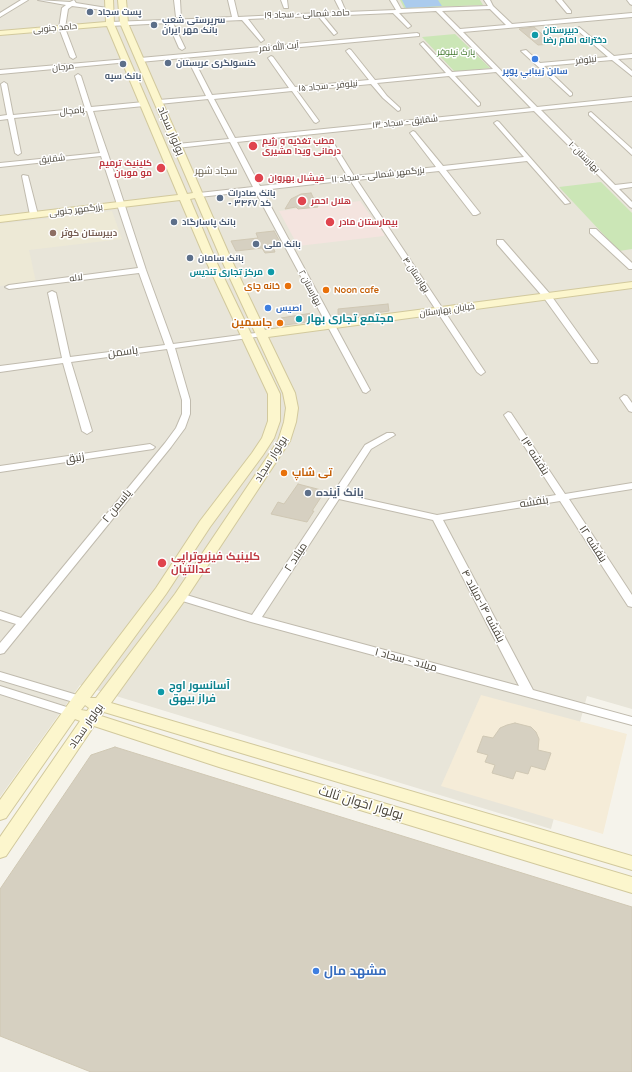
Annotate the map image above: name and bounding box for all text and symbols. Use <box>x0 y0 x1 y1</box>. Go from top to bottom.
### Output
marker: پست سجاد <box>85 7 95 17</box>
place label: پست سجاد <box>98 7 142 17</box>
street label: حامد شمالی - سجاد ۱۹ <box>264 7 350 21</box>
place label: سرپرستی شعب بانک مهر ایران <box>162 15 225 36</box>
marker: سرپرستی شعب بانک مهر ایران <box>149 20 159 30</box>
street label: حامد جنوبی <box>33 21 77 35</box>
place label: دبیرستان دخترانه امام رضا <box>543 25 607 46</box>
marker: دبیرستان دخترانه امام رضا <box>530 30 540 40</box>
street label: آیت الله نمر <box>259 40 299 54</box>
park label: پارک نیلوفر <box>437 47 475 57</box>
marker: سالن زيبابي پوپر <box>530 54 540 64</box>
street label: نیلوفر <box>575 54 597 66</box>
marker: کنسولگری عربستان <box>163 58 173 68</box>
place label: کنسولگری عربستان <box>176 58 256 68</box>
marker: بانک سپه <box>118 59 128 69</box>
street label: مرجان <box>52 61 74 73</box>
place label: سالن زيبابي پوپر <box>502 66 568 76</box>
place label: بانک سپه <box>105 71 141 81</box>
street label: نیلوفر - سجاد ۱۵ <box>298 78 358 94</box>
street label: پامچال <box>59 104 85 118</box>
street label: بولوار سجاد <box>155 105 187 157</box>
street label: شقایق - سجاد ۱۳ <box>372 113 438 131</box>
place label: مطب تغذیه و رژیم درمانی ویدا مشیری <box>262 136 341 157</box>
street label: بهارستان ۱۰ <box>566 139 602 175</box>
marker: مطب تغذیه و رژیم درمانی ویدا مشیری <box>247 140 259 152</box>
street label: شقایق <box>38 152 66 166</box>
place label: کلینیک ترمیم مو موبان <box>99 158 152 179</box>
marker: کلینیک ترمیم مو موبان <box>155 162 167 174</box>
district label: سجاد شهر <box>195 165 237 177</box>
street label: بزرگمهر شمالی - سجاد ۱۱ <box>331 165 425 185</box>
marker: فیشال بهروان <box>253 172 265 184</box>
place label: فیشال بهروان <box>268 173 324 183</box>
place label: بانک صادرات - کد ۳۴۶۷ <box>228 188 276 209</box>
marker: بانک صادرات - کد ۳۴۶۷ <box>215 193 225 203</box>
marker: هلال احمر <box>296 195 308 207</box>
place label: هلال احمر <box>311 196 351 206</box>
street label: بزرگمهر جنوبی <box>49 201 103 219</box>
marker: بیمارستان مادر <box>324 216 336 228</box>
marker: بانک پاسارگاد <box>169 217 179 227</box>
place label: بانک پاسارگاد <box>182 217 236 227</box>
place label: بیمارستان مادر <box>339 217 398 227</box>
marker: دبیرستان کوثر <box>48 228 58 238</box>
place label: دبیرستان کوثر <box>61 228 117 238</box>
marker: بانک ملی <box>251 239 261 249</box>
place label: بانک ملی <box>264 239 301 249</box>
marker: بانک سامان <box>185 253 195 263</box>
place label: بانک سامان <box>198 253 244 263</box>
street label: بهارستان ۴ <box>400 255 432 295</box>
place label: مرکز تجاری تندیس <box>190 267 263 277</box>
marker: مرکز تجاری تندیس <box>266 267 276 277</box>
street label: بهارستان ۲ <box>296 268 324 308</box>
street label: لاله <box>69 272 83 284</box>
place label: خانه چای <box>244 281 280 291</box>
marker: خانه چای <box>283 281 293 291</box>
marker: Noon cafe <box>321 285 331 295</box>
place label: Noon cafe <box>334 285 379 295</box>
street label: خیابان بهارستان <box>419 301 475 319</box>
marker: اصیس <box>263 303 273 313</box>
place label: اصیس <box>276 303 302 313</box>
place label: مجتمع تجاری بهار <box>307 312 394 326</box>
marker: مجتمع تجاری بهار <box>294 314 304 324</box>
place label: جاسمین <box>232 316 272 330</box>
marker: جاسمین <box>275 318 285 328</box>
street label: یاسمن <box>107 344 139 360</box>
street label: بولوار سجاد <box>252 434 290 484</box>
street label: بنفشه ۱۳ <box>518 434 552 478</box>
street label: زنبق <box>65 450 85 466</box>
place label: تی شاپ <box>292 466 332 480</box>
marker: تی شاپ <box>279 468 289 478</box>
place label: بانک آینده <box>316 486 364 500</box>
street label: یاسمن ۲ <box>100 487 134 525</box>
marker: بانک آینده <box>303 488 313 498</box>
street label: بنفشه <box>519 493 549 511</box>
street label: بنفشه ۱۲ <box>576 523 610 565</box>
street label: میلاد ۲ <box>282 540 310 574</box>
place label: کلینیک فیزیوتراپی عدالتیان <box>171 550 260 576</box>
marker: کلینیک فیزیوتراپی عدالتیان <box>156 557 168 569</box>
street label: بنفشه ۱۴-میلاد ۴ <box>458 567 508 645</box>
street label: میلاد - سجاد ۱ <box>373 645 439 675</box>
place label: آسانسور اوج فراز بیهق <box>169 679 230 705</box>
marker: آسانسور اوج فراز بیهق <box>156 687 166 697</box>
street label: بولوار سجاد <box>66 701 106 751</box>
street label: بولوار اخوان ثالث <box>317 783 405 823</box>
place label: مشهد مال <box>324 963 387 979</box>
marker: مشهد مال <box>311 966 321 976</box>

